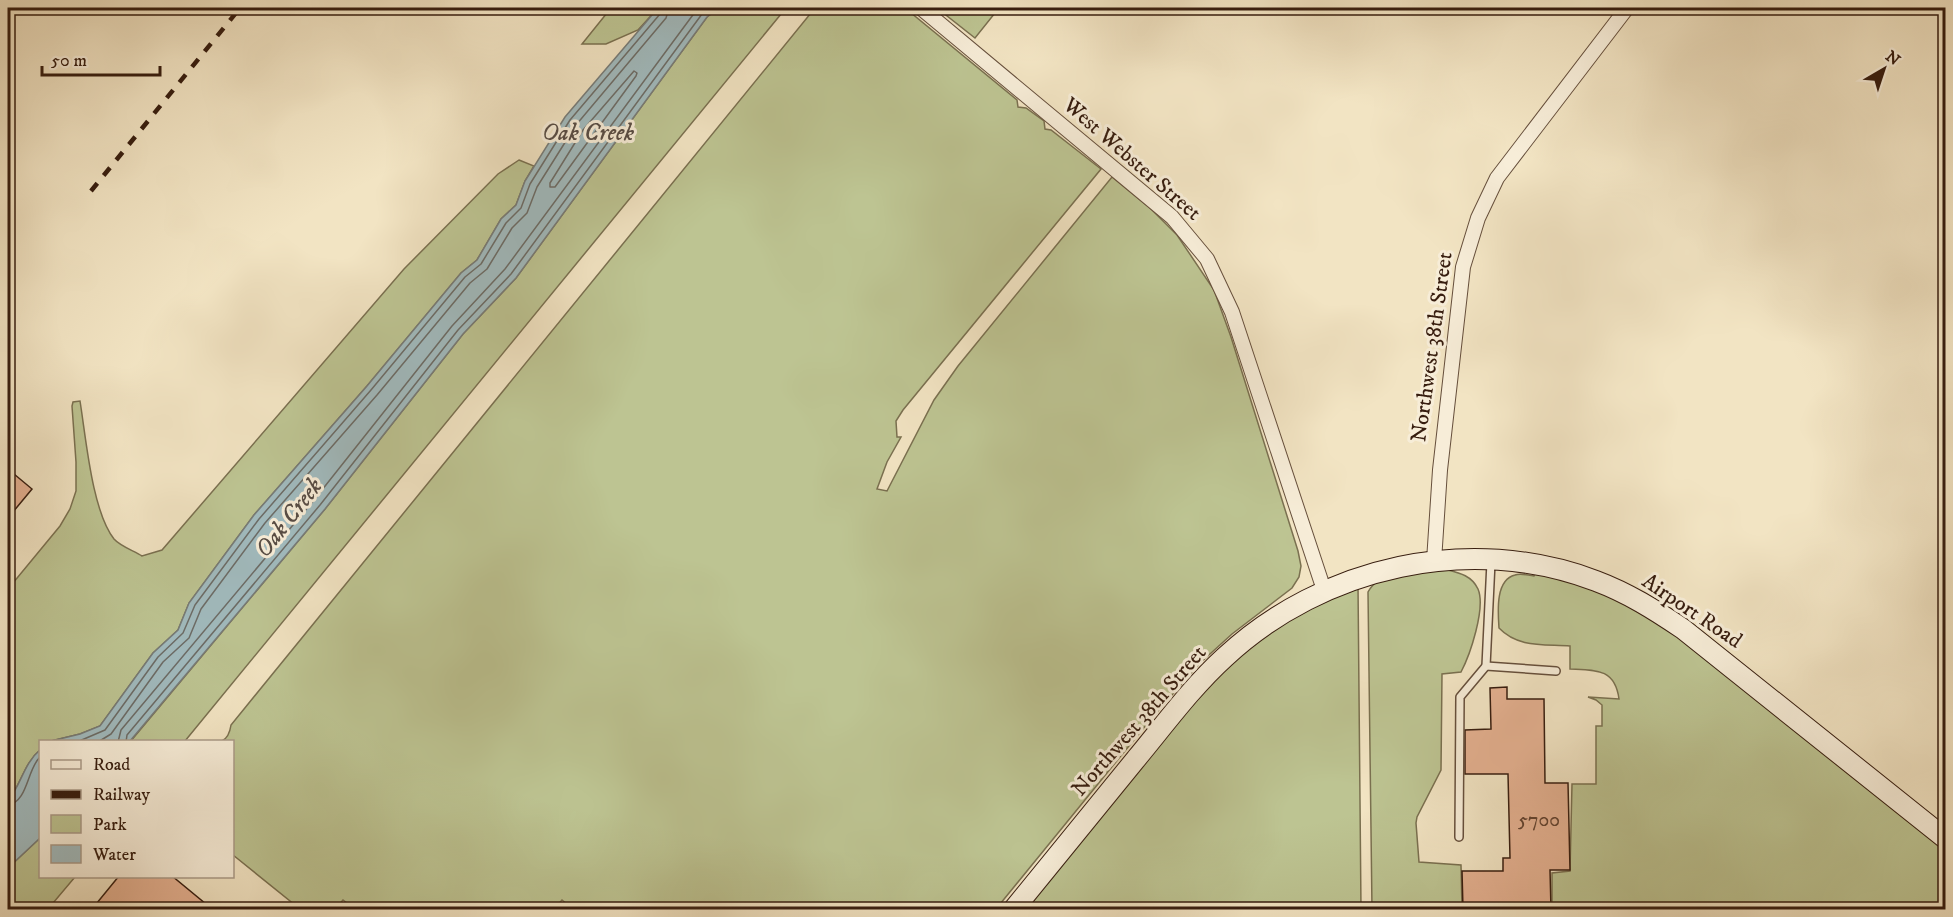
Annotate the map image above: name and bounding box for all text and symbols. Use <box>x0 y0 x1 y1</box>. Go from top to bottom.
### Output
scale bar <box>42 39 160 77</box>
north arrow <box>1854 39 1914 99</box>
text: N <box>1881 46 1904 70</box>
text: 50 m <box>51 50 87 72</box>
street label: West Webster Street <box>1057 91 1207 226</box>
water label: Oak Creek <box>542 118 634 148</box>
street label: Northwest 38th Street <box>1405 250 1459 444</box>
water label: Oak Creek <box>249 472 329 564</box>
street label: Airport Road <box>1637 568 1747 654</box>
street label: Northwest 38th Street <box>1066 640 1212 802</box>
legend <box>39 740 234 878</box>
text: Road <box>93 754 130 776</box>
text: Railway <box>93 784 151 806</box>
house number: 5700 <box>1518 808 1560 833</box>
text: Park <box>93 814 127 836</box>
text: Water <box>92 844 136 866</box>

